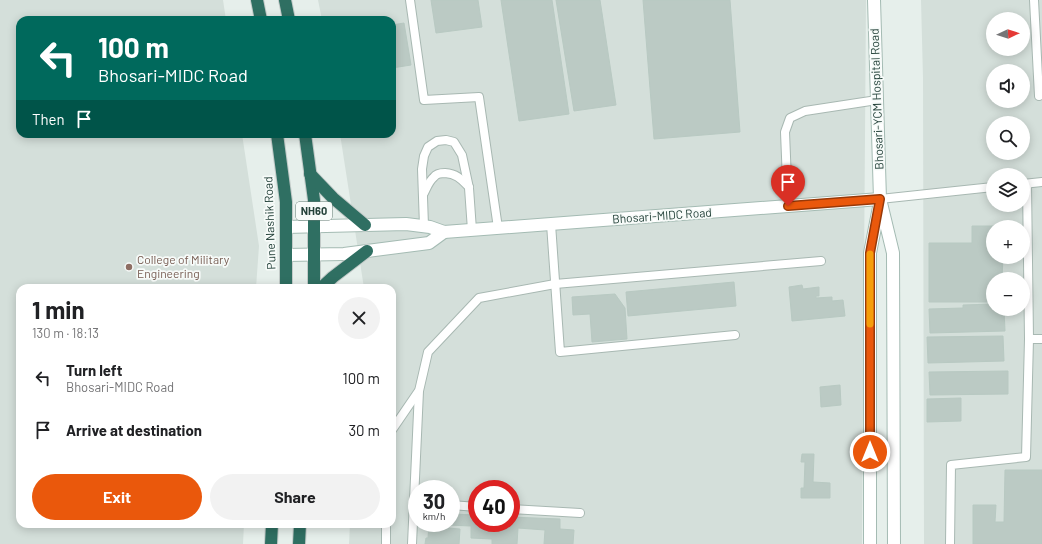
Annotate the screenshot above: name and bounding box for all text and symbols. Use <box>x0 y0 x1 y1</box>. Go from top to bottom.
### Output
north arrow <box>986 12 1030 56</box>
map controls <box>986 12 1030 316</box>
street label: Bhosari-YCM Hospital Road <box>867 28 885 170</box>
text: 100 m <box>98 30 169 64</box>
icon: left <box>32 32 84 84</box>
text: Bhosari-MIDC Road <box>98 64 248 86</box>
button: sound <box>986 64 1030 108</box>
icon: arrive <box>73 108 95 130</box>
text: Then <box>32 110 65 128</box>
button: search <box>986 116 1030 160</box>
pin <box>771 165 805 206</box>
button: layers <box>986 168 1030 212</box>
icon: arrive <box>777 171 799 193</box>
street label: Pune Nashik Road <box>260 176 278 270</box>
road number: NH60 <box>296 202 332 220</box>
street label: Bhosari-MIDC Road <box>612 205 712 225</box>
button: + <box>986 220 1030 264</box>
place label: College of Military Engineering <box>137 252 230 280</box>
marker: College of Military Engineering <box>124 262 134 272</box>
button: − <box>986 272 1030 316</box>
text: 1 min <box>32 295 85 324</box>
button: close <box>338 297 380 339</box>
text: 130 m · 18:13 <box>32 325 99 341</box>
text: Turn left <box>66 361 122 379</box>
icon: left <box>32 367 54 389</box>
text: 100 m <box>342 369 380 387</box>
text: Bhosari-MIDC Road <box>66 379 174 395</box>
icon: arrive <box>32 419 54 441</box>
text: Arrive at destination <box>66 421 202 439</box>
text: 30 m <box>348 421 380 439</box>
position arrow <box>849 431 891 473</box>
button: Exit <box>32 474 202 520</box>
button: Share <box>210 474 380 520</box>
speed limit sign: 40 <box>468 480 520 532</box>
text: 30 <box>423 489 445 513</box>
text: km/h <box>423 510 445 522</box>

